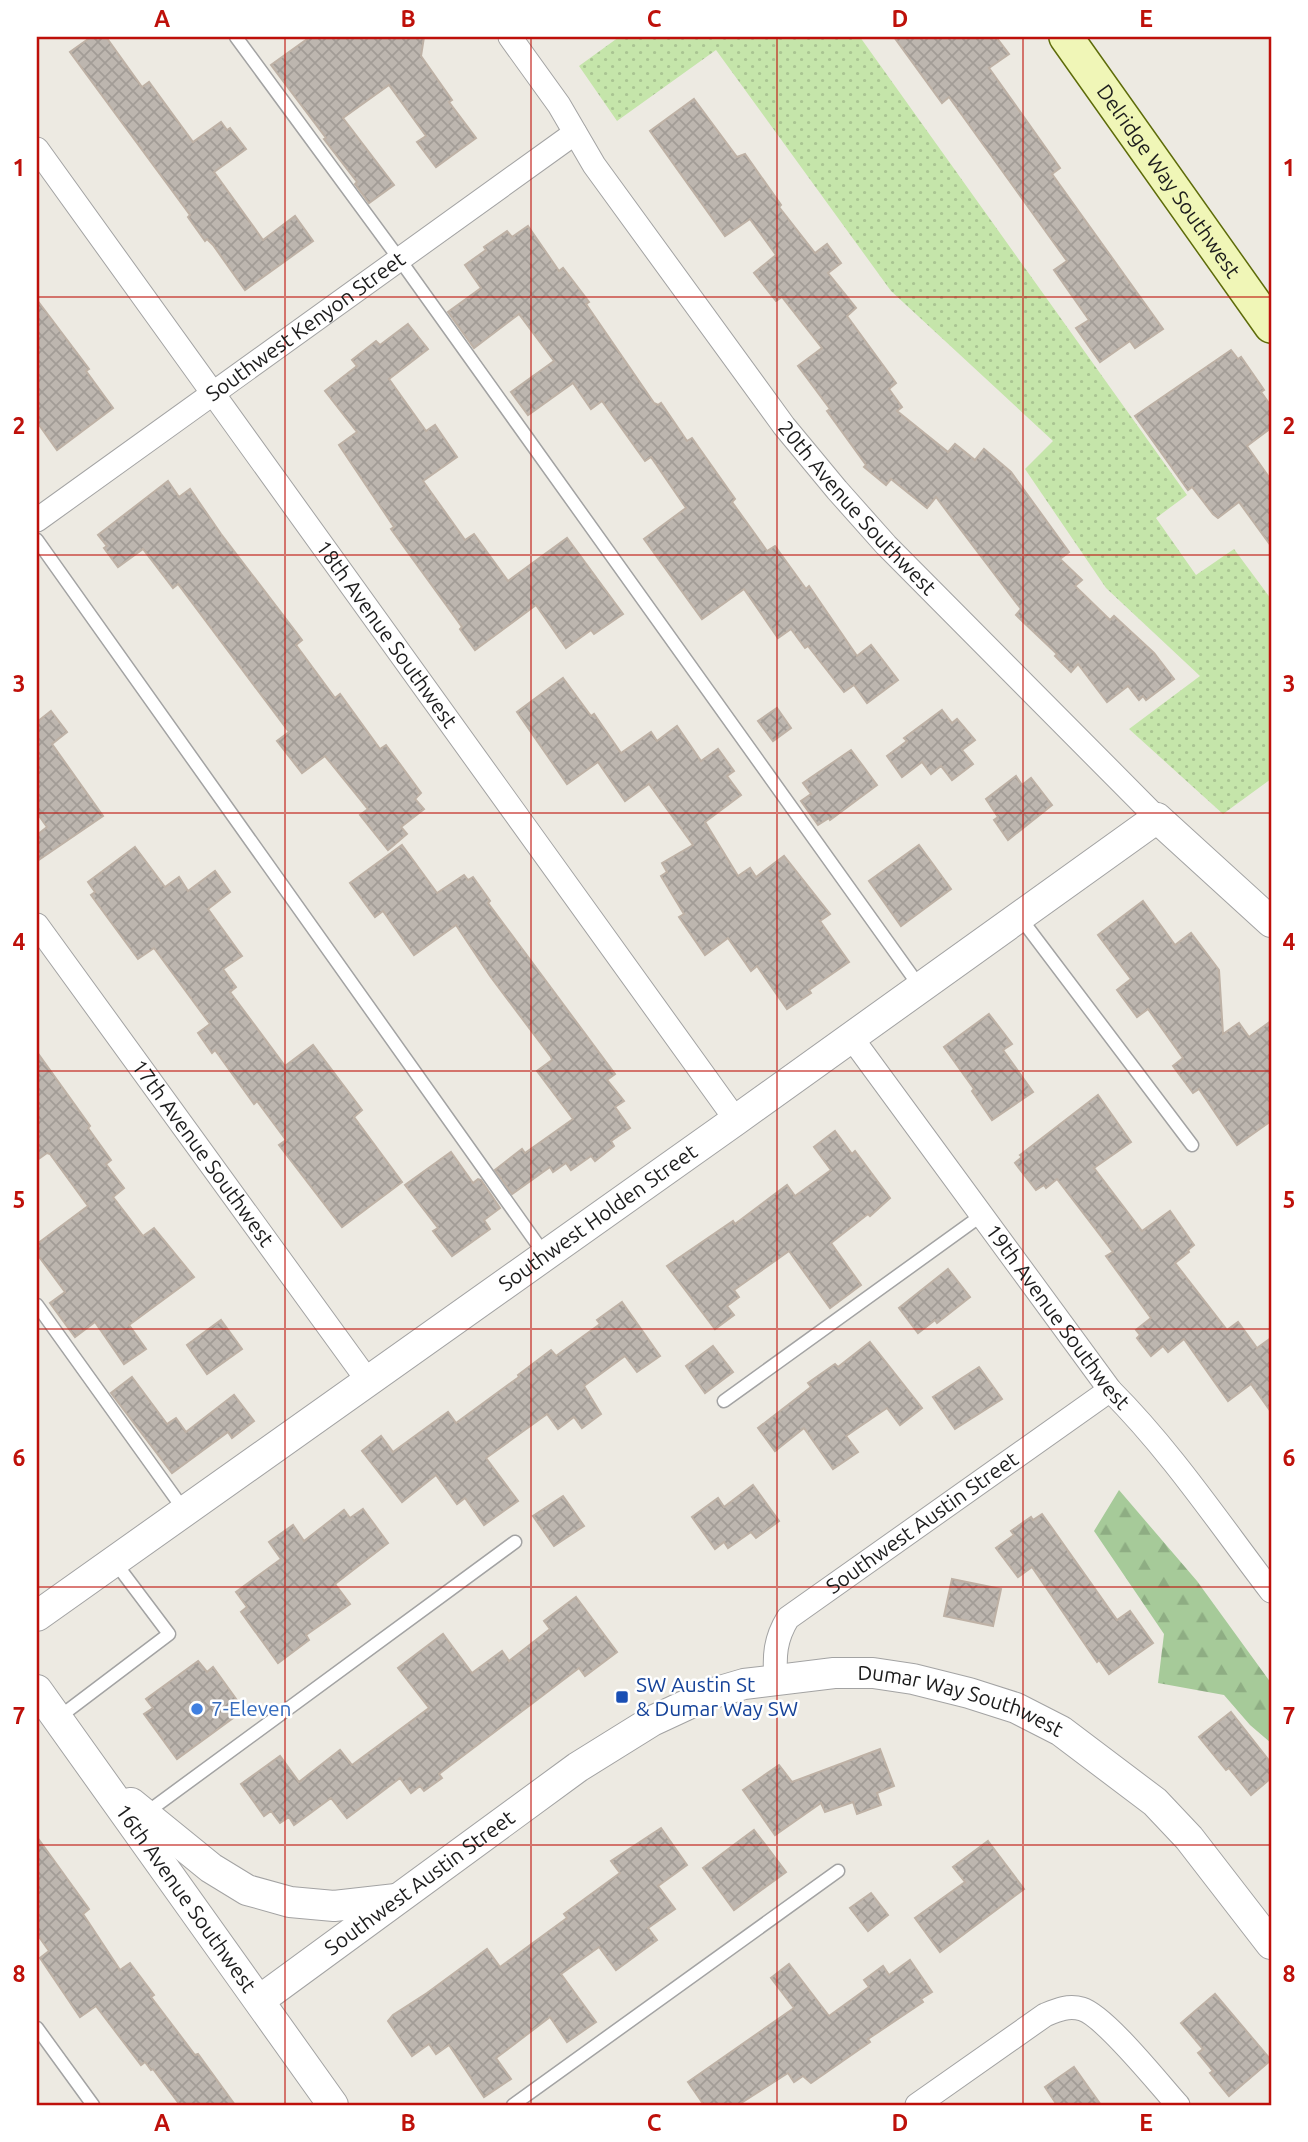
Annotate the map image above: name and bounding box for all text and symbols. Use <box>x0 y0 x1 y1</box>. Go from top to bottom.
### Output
text: A <box>154 6 170 31</box>
text: B <box>400 6 416 31</box>
text: C <box>647 6 662 31</box>
text: D <box>892 6 908 31</box>
text: E <box>1139 6 1153 31</box>
street label: Delridge Way Southwest <box>1093 79 1246 282</box>
text: 1 <box>13 155 25 180</box>
text: 1 <box>1283 155 1295 180</box>
street label: Southwest Kenyon Street <box>201 246 409 406</box>
text: 2 <box>13 413 25 438</box>
text: 2 <box>1283 413 1295 438</box>
street label: 20th Avenue Southwest <box>774 416 942 599</box>
street label: 18th Avenue Southwest <box>312 535 463 732</box>
text: 3 <box>13 671 25 696</box>
text: 3 <box>1283 671 1295 696</box>
text: 4 <box>13 929 26 954</box>
text: 4 <box>1283 929 1296 954</box>
street label: 17th Avenue Southwest <box>128 1054 279 1251</box>
street label: Southwest Holden Street <box>494 1139 701 1296</box>
text: 5 <box>13 1187 25 1212</box>
text: 5 <box>1283 1187 1295 1212</box>
street label: 19th Avenue Southwest <box>981 1219 1135 1414</box>
text: 6 <box>13 1445 26 1470</box>
text: 6 <box>1283 1445 1296 1470</box>
street label: Southwest Austin Street <box>821 1446 1022 1598</box>
street label: Dumar Way Southwest <box>858 1660 1067 1741</box>
place label: SW Austin St & Dumar Way SW <box>636 1672 798 1720</box>
marker: SW Austin St & Dumar Way SW <box>614 1689 630 1705</box>
place label: 7-Eleven <box>211 1696 292 1720</box>
marker: 7-Eleven <box>189 1701 205 1717</box>
text: 7 <box>13 1703 25 1728</box>
text: 7 <box>1283 1703 1295 1728</box>
street label: 16th Avenue Southwest <box>111 1799 262 1996</box>
street label: Southwest Austin Street <box>320 1805 519 1960</box>
text: 8 <box>13 1961 25 1986</box>
text: 8 <box>1283 1961 1295 1986</box>
text: A <box>154 2110 170 2135</box>
text: B <box>400 2110 416 2135</box>
text: C <box>647 2110 662 2135</box>
text: D <box>892 2110 908 2135</box>
text: E <box>1139 2110 1153 2135</box>

